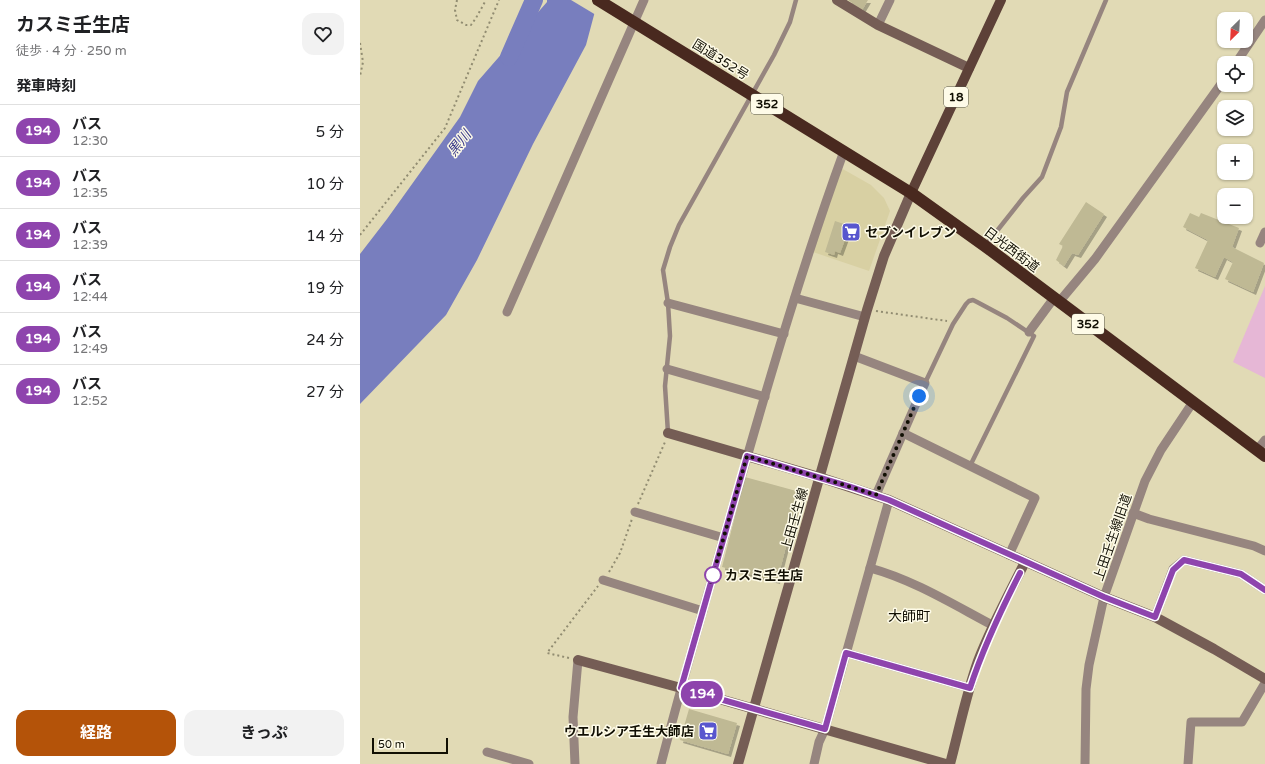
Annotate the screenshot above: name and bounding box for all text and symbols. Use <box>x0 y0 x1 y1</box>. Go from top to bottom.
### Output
north arrow <box>1217 12 1253 48</box>
map controls <box>1217 12 1253 224</box>
button: heart <box>302 13 344 55</box>
text: カスミ壬生店 <box>16 14 130 36</box>
street label: 国道352号 <box>689 36 752 83</box>
text: 徒歩 · 4 分 · 250 m <box>16 43 127 59</box>
button: locate <box>1217 56 1253 92</box>
text: 発車時刻 <box>16 77 76 95</box>
road number: 18 <box>944 87 968 107</box>
road number: 352 <box>751 94 783 114</box>
button: layers <box>1217 100 1253 136</box>
text: バス <box>72 115 102 133</box>
text: 194 <box>25 122 51 139</box>
text: 5 分 <box>316 123 344 141</box>
water label: 黒川 <box>444 125 476 160</box>
text: 12:30 <box>72 133 108 149</box>
button: + <box>1217 144 1253 180</box>
text: バス <box>72 167 102 185</box>
text: 194 <box>25 174 51 191</box>
text: 10 分 <box>306 175 344 193</box>
text: 12:35 <box>72 185 108 201</box>
button: − <box>1217 188 1253 224</box>
text: バス <box>72 219 102 237</box>
supermarket icon: セブンイレブン <box>840 221 862 243</box>
street label: 日光西街道 <box>981 224 1042 276</box>
place label: セブンイレブン <box>865 225 956 241</box>
text: 194 <box>25 226 51 243</box>
text: 14 分 <box>306 227 344 245</box>
text: 12:39 <box>72 237 108 253</box>
text: バス <box>72 271 102 289</box>
text: 194 <box>25 278 51 295</box>
text: 19 分 <box>306 279 344 297</box>
text: 12:44 <box>72 289 108 305</box>
road number: 352 <box>1072 314 1104 334</box>
text: バス <box>72 323 102 341</box>
text: 194 <box>25 330 51 347</box>
text: 24 分 <box>306 331 344 349</box>
text: 12:49 <box>72 341 108 357</box>
text: バス <box>72 375 102 393</box>
text: 194 <box>25 382 51 399</box>
text: 27 分 <box>306 383 344 401</box>
your location <box>909 386 929 406</box>
text: 12:52 <box>72 393 108 409</box>
street label: 上田壬生線 <box>778 486 812 553</box>
street label: 上田壬生線旧道 <box>1091 492 1135 583</box>
marker: カスミ壬生店 <box>704 566 722 584</box>
place label: カスミ壬生店 <box>725 568 803 584</box>
district label: 大師町 <box>888 608 930 625</box>
line badge: 194 <box>679 681 725 707</box>
text: 194 <box>689 685 715 702</box>
button: 経路 <box>16 710 176 756</box>
button: きっぷ <box>184 710 344 756</box>
supermarket icon: ウエルシア壬生大師店 <box>697 720 719 742</box>
place label: ウエルシア壬生大師店 <box>564 724 694 740</box>
scale bar <box>372 736 448 755</box>
text: 50 m <box>378 738 405 751</box>

